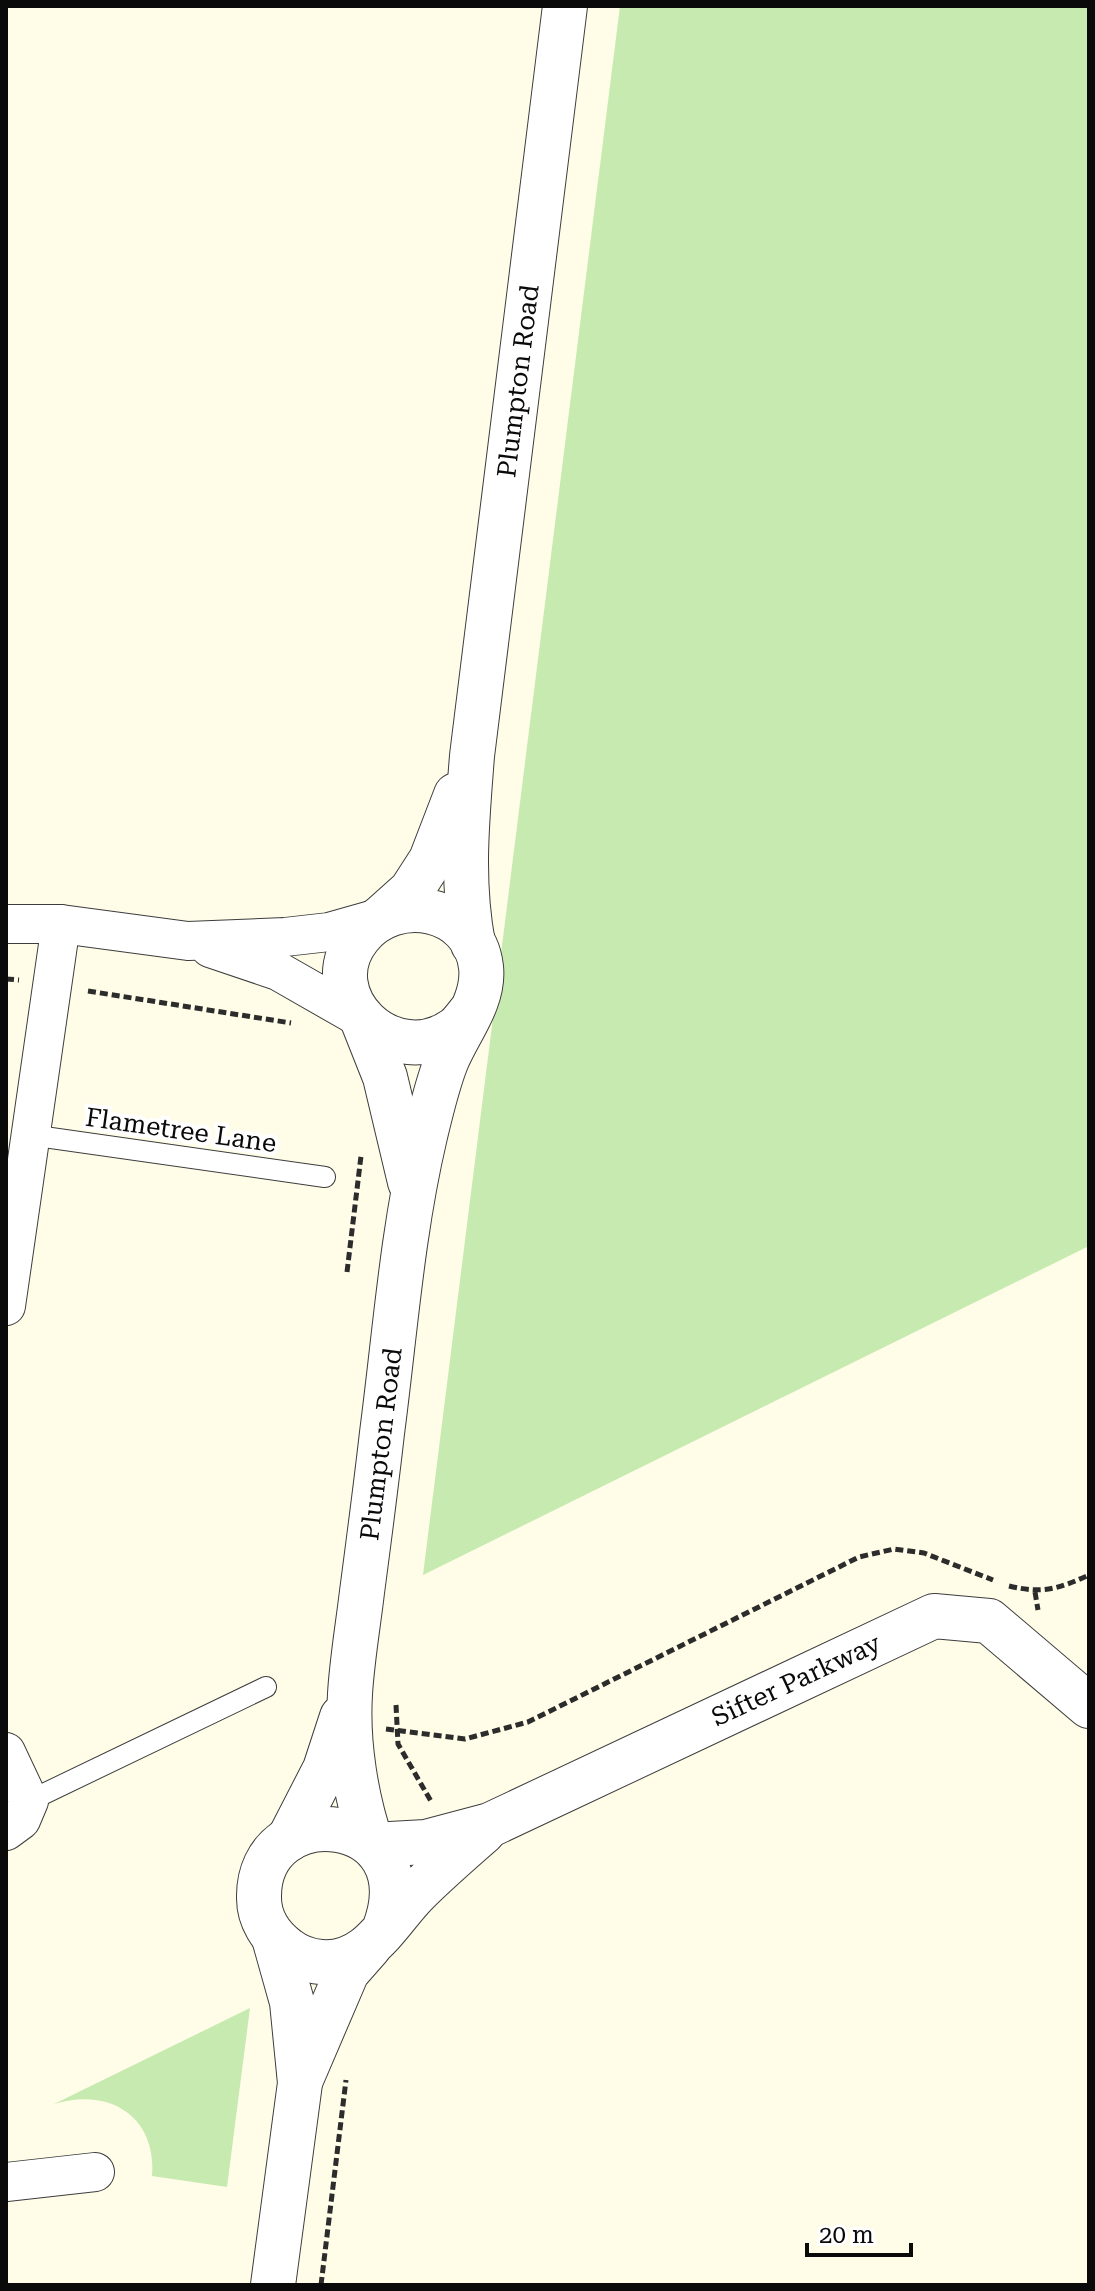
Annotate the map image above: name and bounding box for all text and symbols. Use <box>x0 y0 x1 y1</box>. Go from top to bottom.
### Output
street label: Plumpton Road <box>491 282 545 479</box>
street label: Flametree Lane <box>84 1102 278 1158</box>
street label: Plumpton Road <box>354 1345 408 1542</box>
street label: Sifter Parkway <box>707 1627 886 1732</box>
scale bar <box>807 2207 911 2257</box>
text: 20 m <box>819 2221 874 2249</box>

